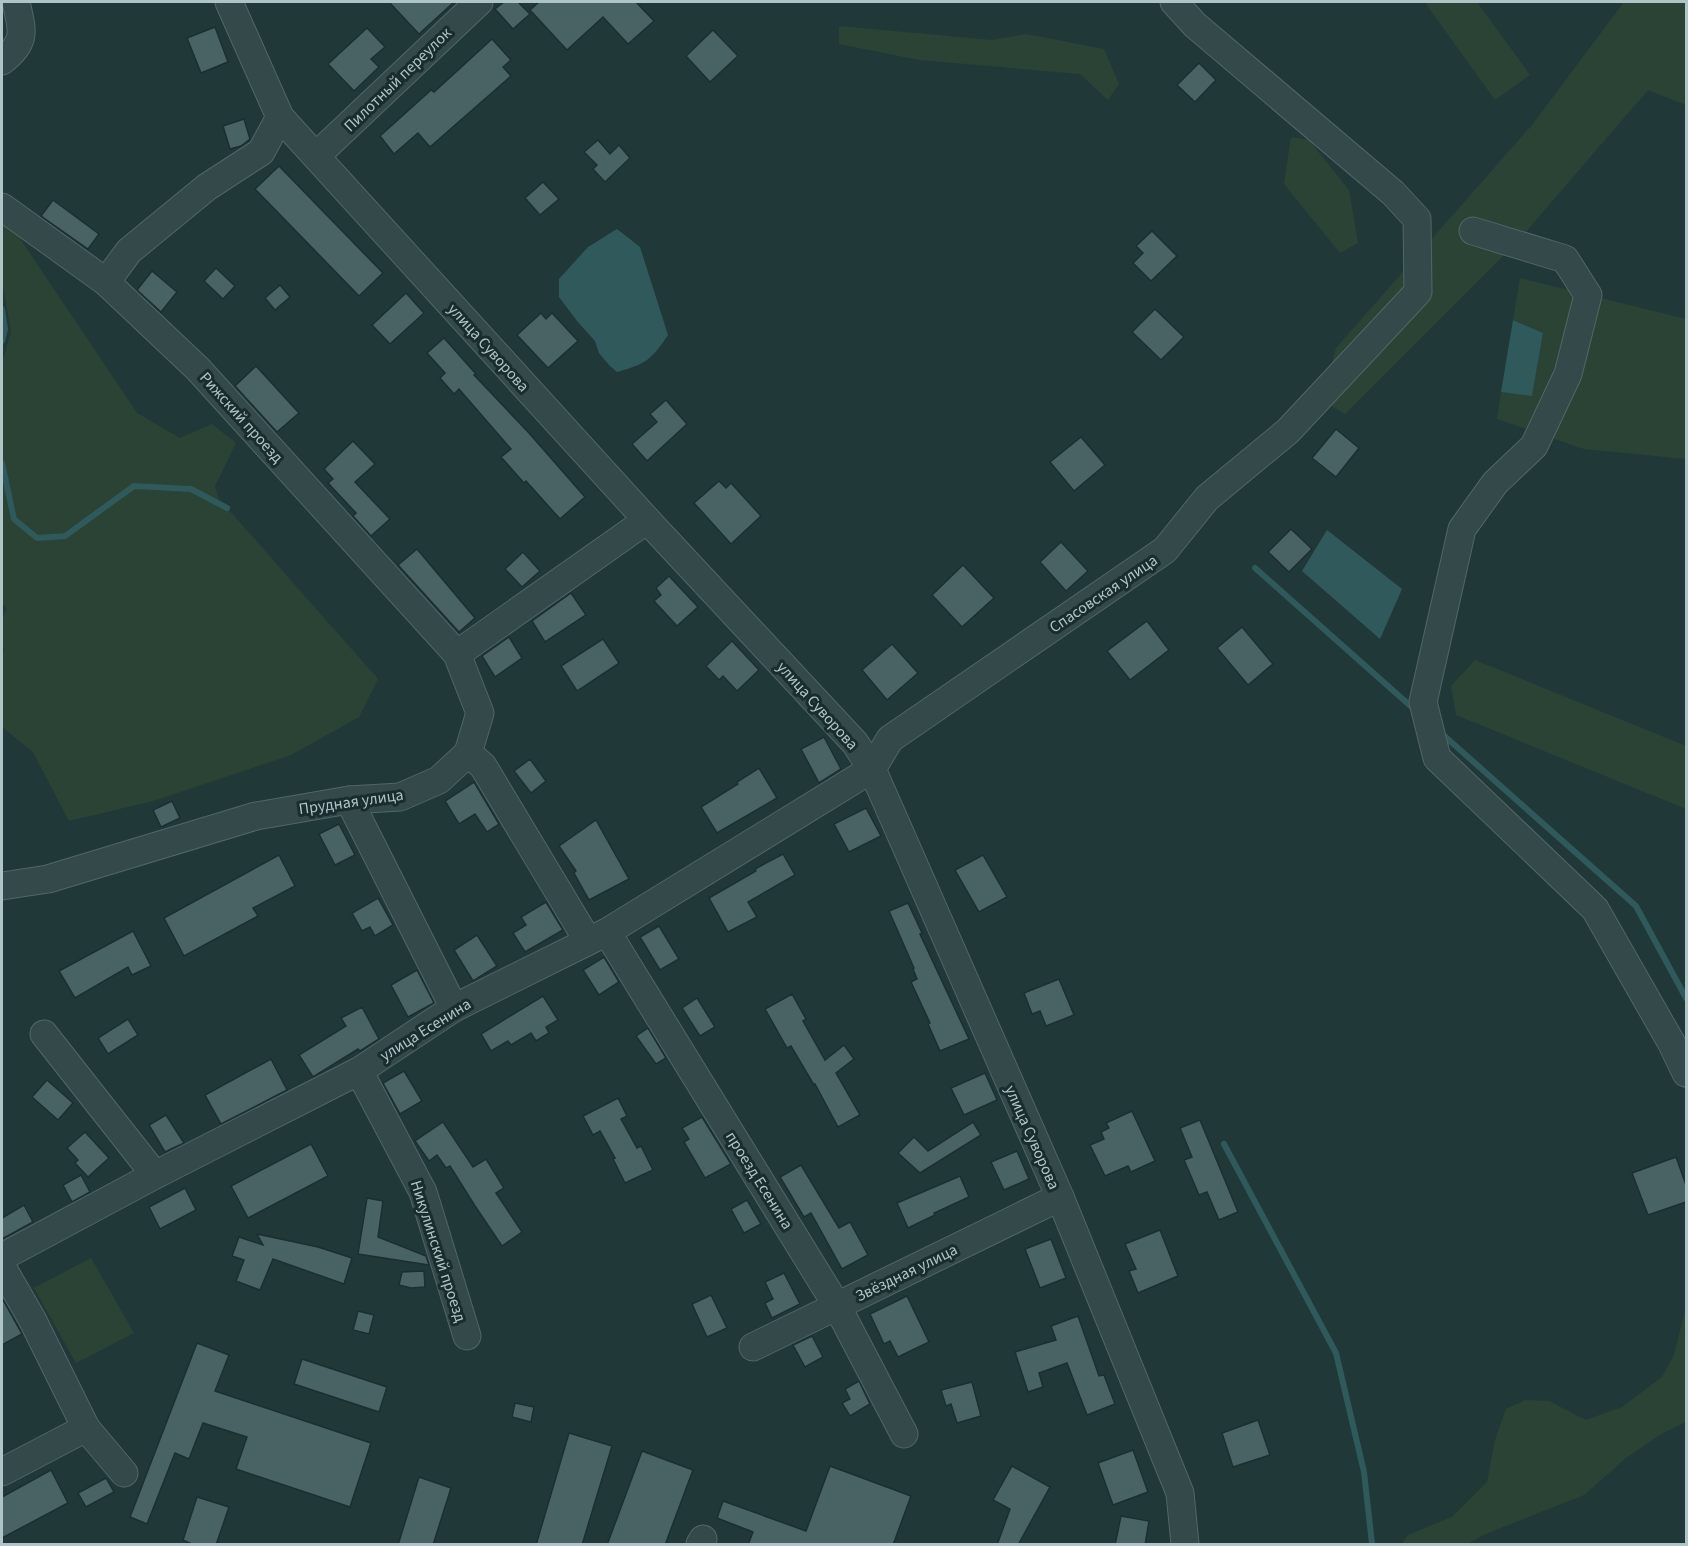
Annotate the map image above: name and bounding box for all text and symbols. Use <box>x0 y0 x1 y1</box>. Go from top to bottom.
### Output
street label: Пилотный переулок <box>339 23 456 137</box>
street label: улица Суворова <box>443 299 534 397</box>
street label: Рижский проезд <box>194 367 288 468</box>
street label: Спасовская улица <box>1045 549 1162 638</box>
street label: улица Суворова <box>772 657 863 755</box>
street label: Прудная улица <box>297 784 405 820</box>
street label: улица Есенина <box>376 993 475 1067</box>
street label: улица Суворова <box>999 1082 1065 1193</box>
street label: проезд Есенина <box>720 1127 798 1234</box>
street label: Никулинский проезд <box>405 1178 471 1325</box>
street label: Звёздная улица <box>852 1239 961 1307</box>

